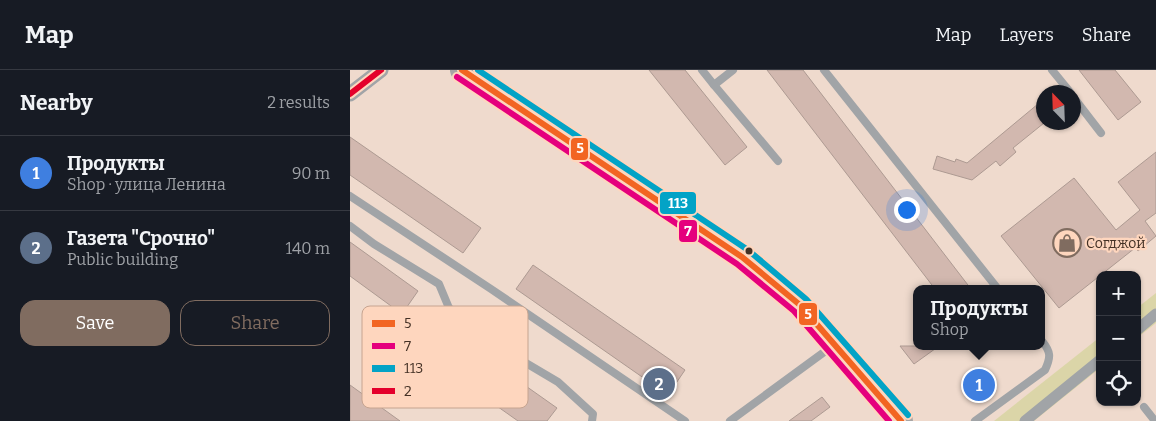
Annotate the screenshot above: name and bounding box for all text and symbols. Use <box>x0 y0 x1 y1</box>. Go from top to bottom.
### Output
text: Map <box>25 21 74 49</box>
text: Map <box>935 24 971 46</box>
text: Layers <box>999 24 1054 46</box>
text: Share <box>1082 24 1131 46</box>
north arrow <box>1036 85 1081 130</box>
text: Nearby <box>20 90 93 116</box>
text: 2 results <box>267 93 330 112</box>
line badge: 5 <box>570 137 589 161</box>
text: 5 <box>576 140 584 157</box>
text: Продукты <box>67 152 165 175</box>
text: 1 <box>33 164 39 183</box>
text: 90 m <box>292 164 330 183</box>
text: Shop · улица Ленина <box>67 175 226 194</box>
line badge: 113 <box>659 191 697 215</box>
text: 113 <box>668 195 688 212</box>
your location <box>894 197 920 223</box>
line badge: 7 <box>678 219 698 243</box>
text: 7 <box>684 223 692 240</box>
text: Газета "Срочно" <box>67 227 215 250</box>
shop icon: Согджой <box>1052 228 1082 258</box>
place label: Согджой <box>1086 235 1146 252</box>
text: 2 <box>31 239 41 258</box>
text: 140 m <box>285 239 330 258</box>
unlabelled marker <box>744 246 754 256</box>
text: Public building <box>67 250 178 269</box>
map controls <box>1096 271 1141 406</box>
button: + <box>1096 271 1141 316</box>
popup <box>913 285 1045 350</box>
text: Продукты <box>930 297 1028 320</box>
button: Save <box>20 300 170 346</box>
button: Share <box>180 300 330 346</box>
line badge: 5 <box>798 302 818 326</box>
legend <box>362 306 528 408</box>
text: 5 <box>804 306 812 323</box>
text: 5 <box>404 315 411 332</box>
button: − <box>1096 316 1141 361</box>
text: Shop <box>930 320 968 339</box>
text: 7 <box>404 338 411 355</box>
text: 113 <box>404 360 423 377</box>
button: locate <box>1096 361 1141 406</box>
pin: 2 <box>643 365 675 403</box>
pin: 1 <box>963 366 995 404</box>
text: 2 <box>404 383 412 400</box>

